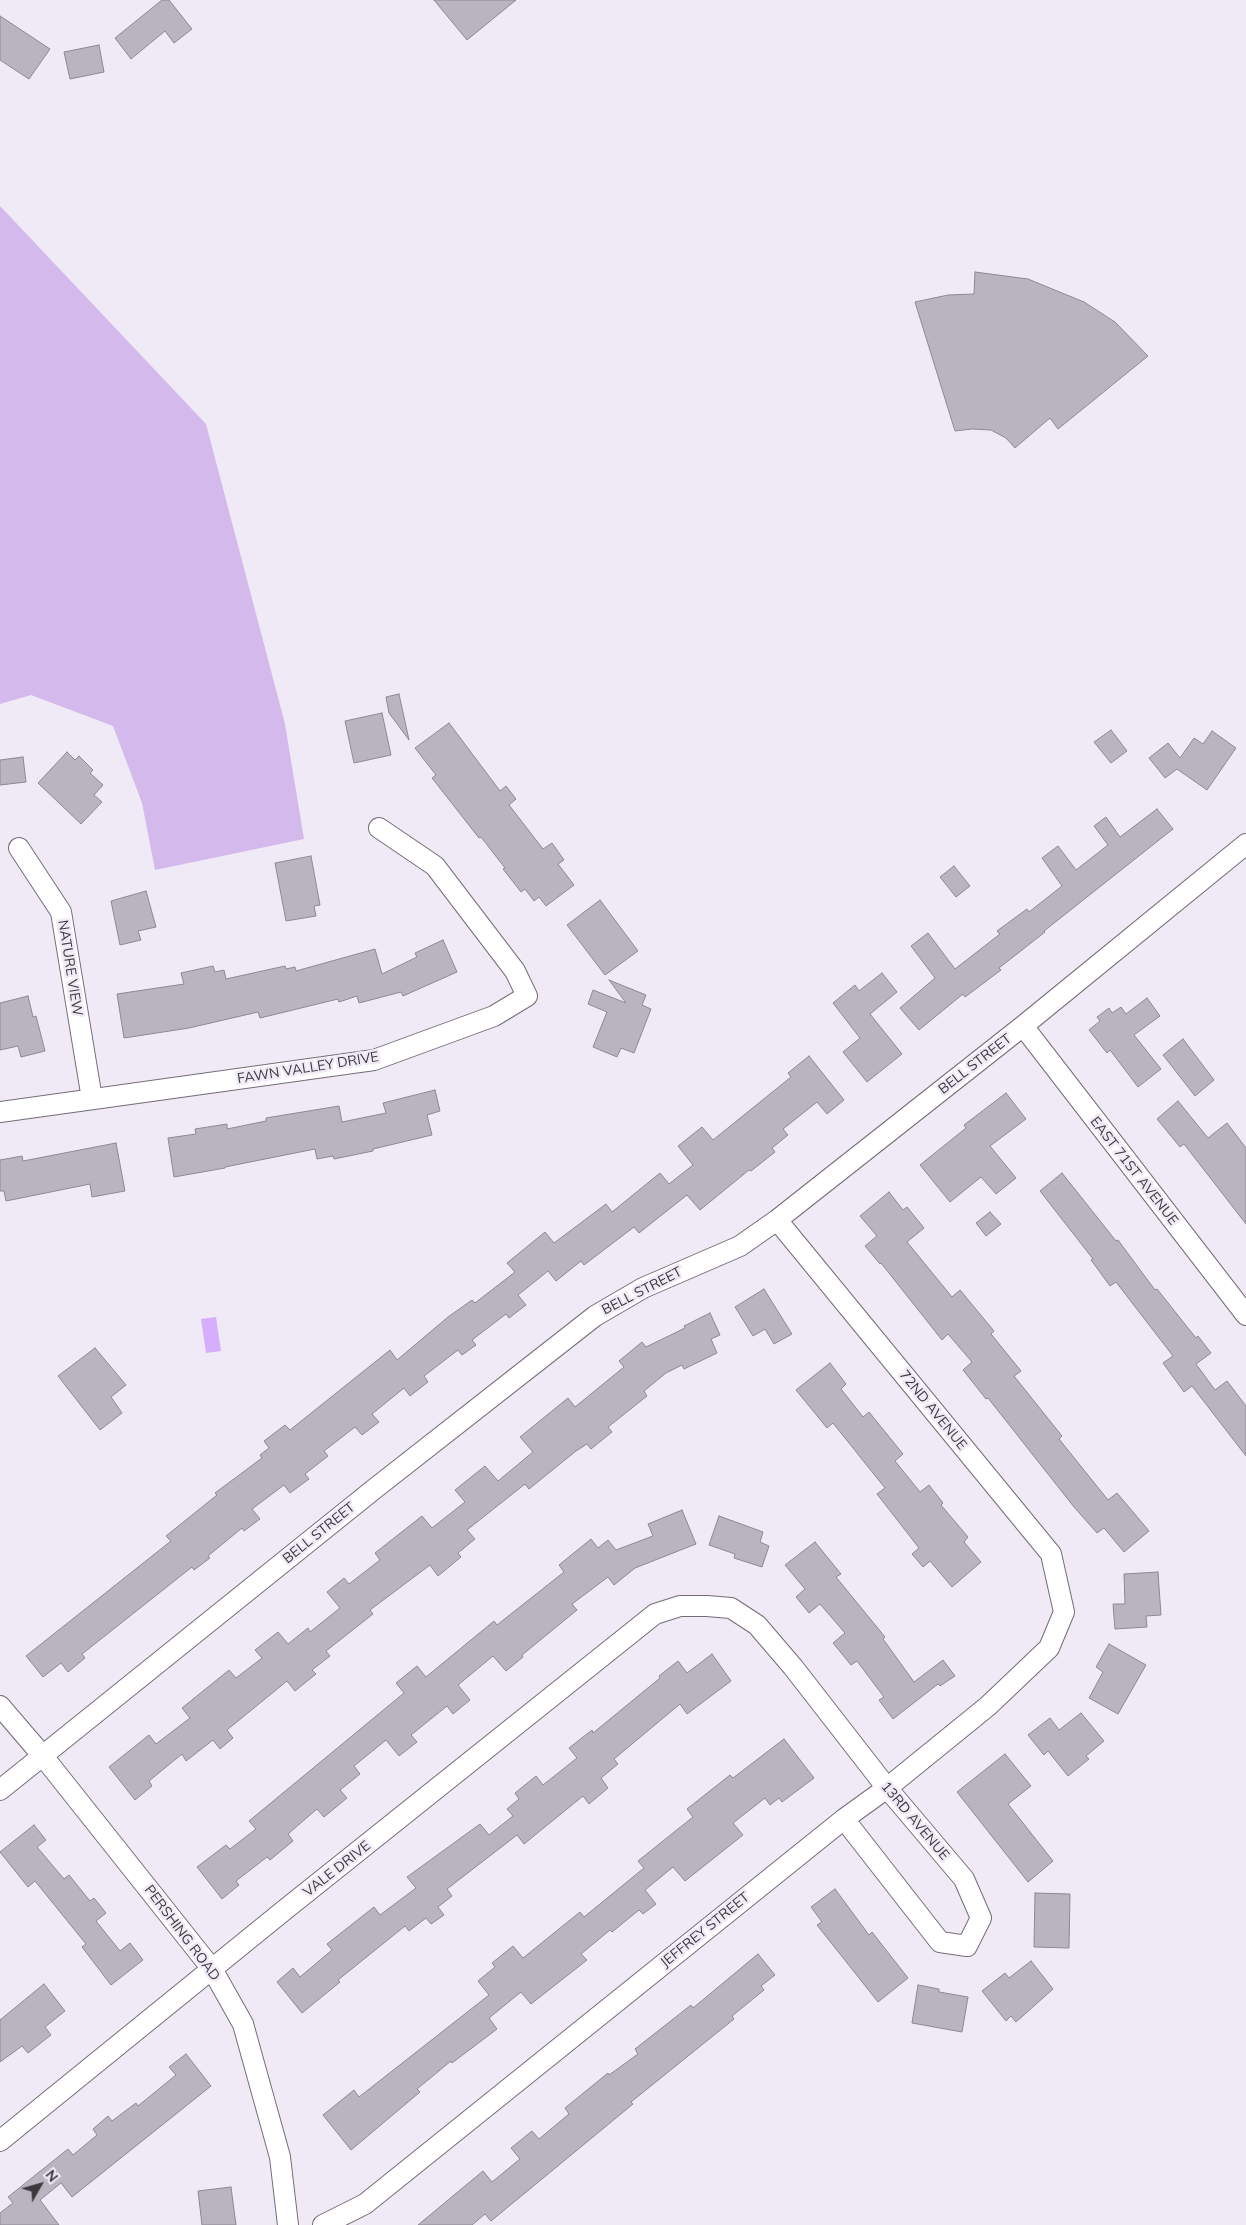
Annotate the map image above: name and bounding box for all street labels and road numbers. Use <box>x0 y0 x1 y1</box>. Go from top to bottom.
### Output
street label: NATURE VIEW <box>54 919 86 1017</box>
street label: BELL STREET <box>935 1030 1015 1098</box>
street label: FAWN VALLEY DRIVE <box>236 1049 380 1087</box>
street label: EAST 71ST AVENUE <box>1087 1114 1181 1228</box>
street label: BELL STREET <box>599 1264 685 1318</box>
street label: 72ND AVENUE <box>896 1367 970 1453</box>
street label: BELL STREET <box>279 1499 359 1567</box>
street label: 13RD AVENUE <box>877 1778 953 1864</box>
street label: VALE DRIVE <box>300 1838 374 1900</box>
street label: PERSHING ROAD <box>141 1882 223 1984</box>
street label: JEFFREY STREET <box>657 1889 753 1971</box>

